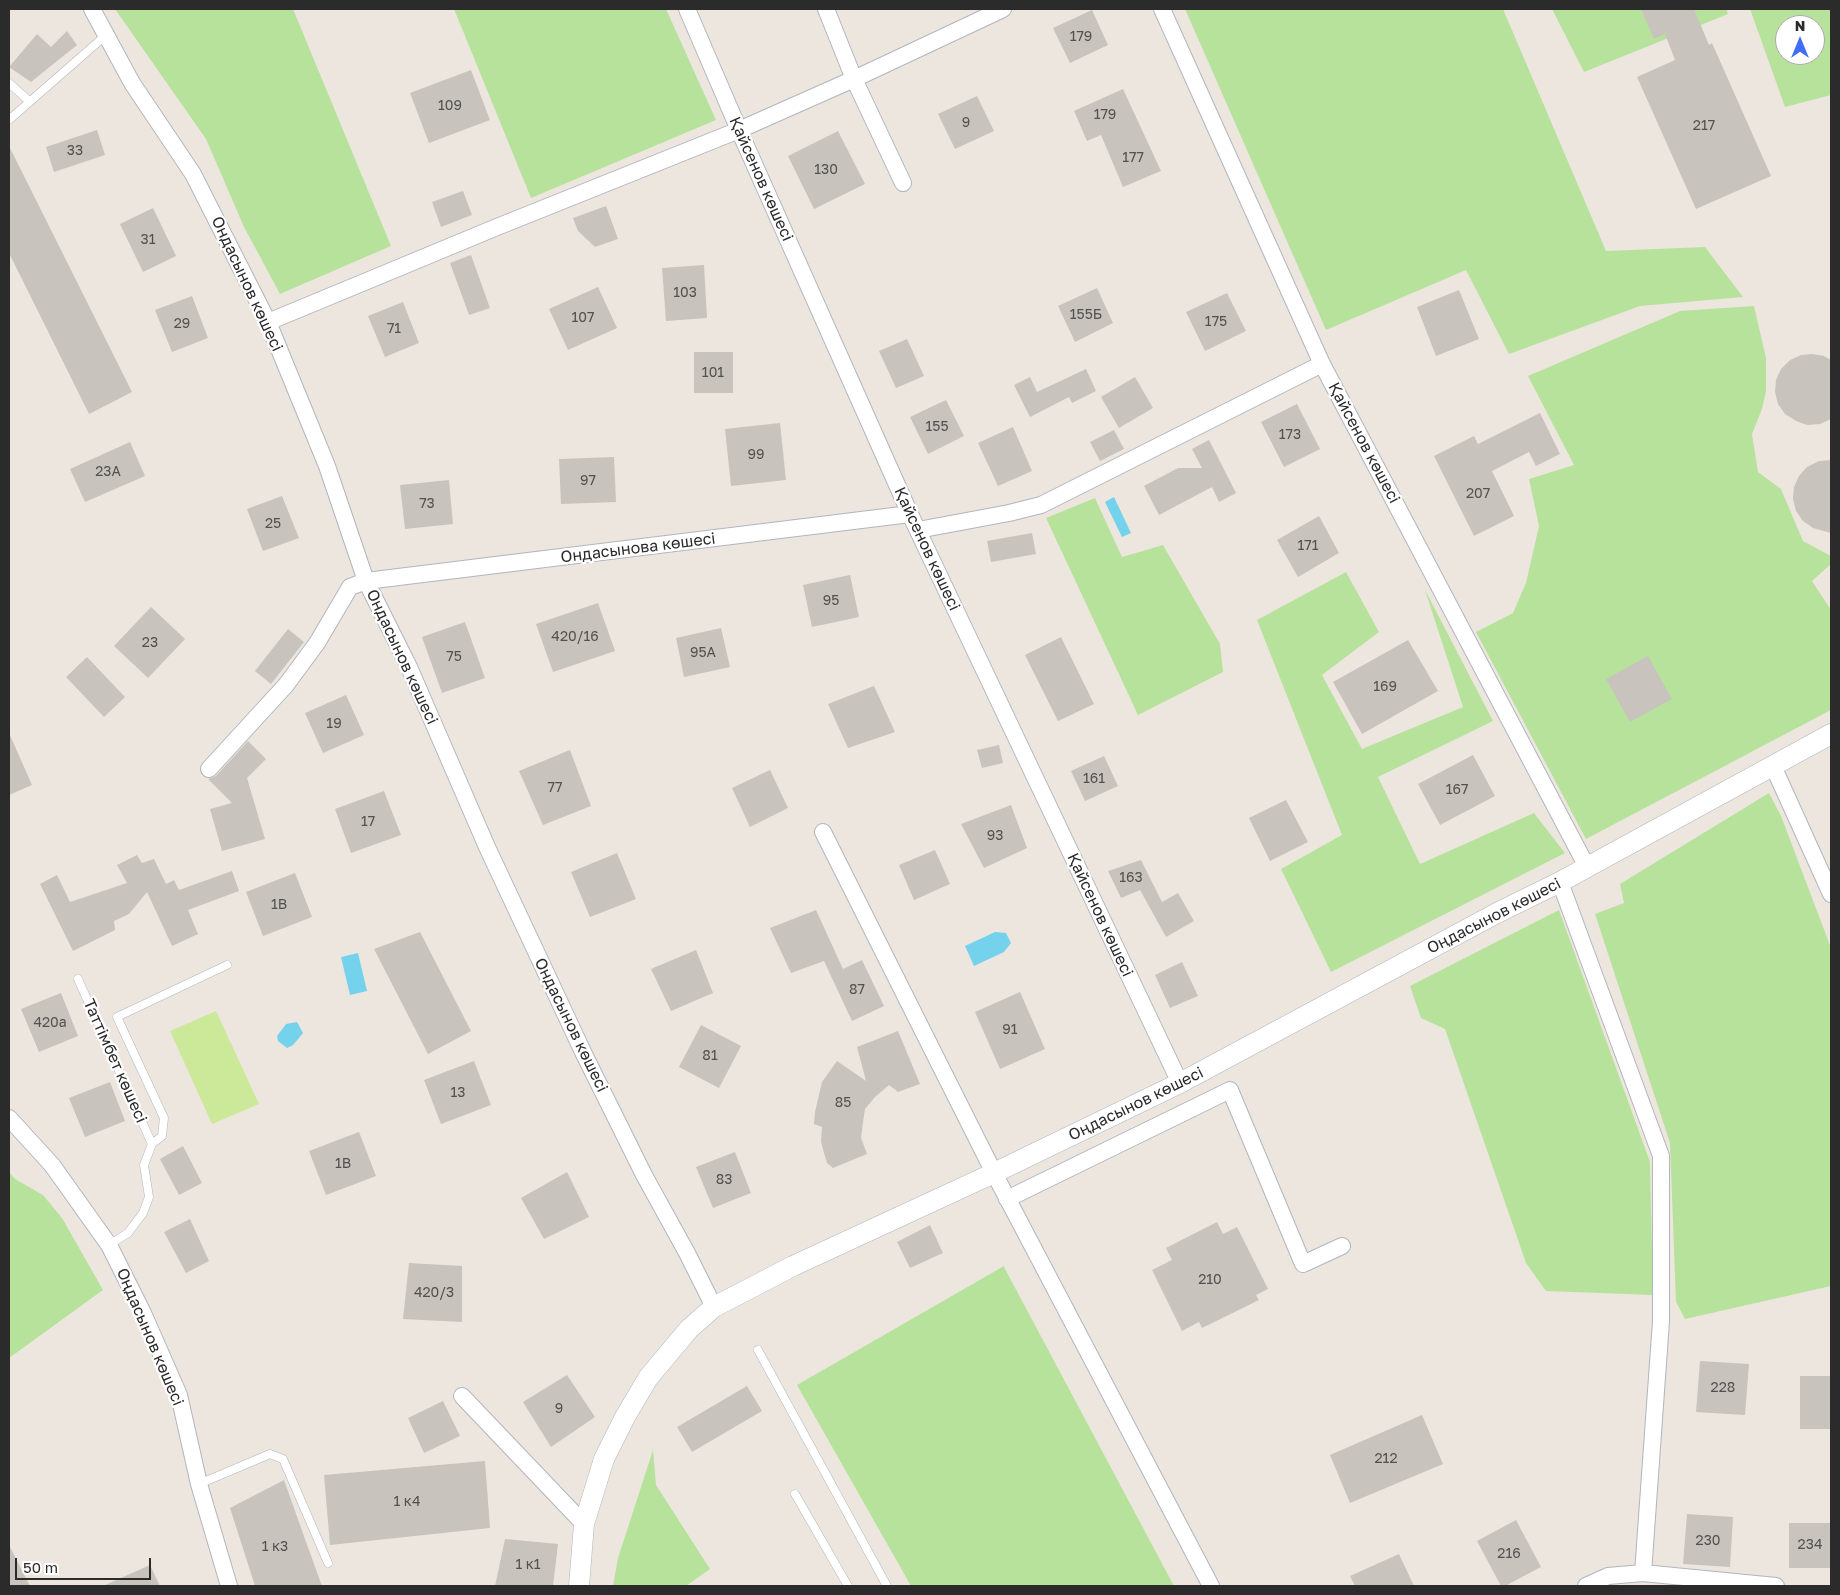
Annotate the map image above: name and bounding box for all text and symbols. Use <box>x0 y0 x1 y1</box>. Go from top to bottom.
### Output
north arrow <box>1775 15 1825 65</box>
text: N <box>1795 17 1805 34</box>
house number: 179 <box>1070 29 1092 45</box>
house number: 109 <box>438 98 462 114</box>
house number: 179 <box>1094 107 1116 123</box>
street label: Қайсенов көшесі <box>725 114 797 244</box>
house number: 9 <box>962 115 970 131</box>
house number: 217 <box>1693 118 1715 134</box>
house number: 33 <box>67 143 83 159</box>
house number: 177 <box>1122 150 1144 166</box>
house number: 130 <box>814 162 838 178</box>
street label: Ондасынов көшесі <box>207 213 287 355</box>
house number: 31 <box>141 232 155 248</box>
house number: 103 <box>673 285 697 301</box>
house number: 155Б <box>1070 307 1102 323</box>
house number: 107 <box>572 310 594 326</box>
house number: 175 <box>1205 314 1227 330</box>
house number: 29 <box>174 316 190 332</box>
house number: 71 <box>387 321 401 337</box>
house number: 101 <box>702 365 724 381</box>
street label: Қайсенов көшесі <box>1324 379 1404 507</box>
house number: 155 <box>925 419 949 435</box>
house number: 173 <box>1279 427 1301 443</box>
house number: 99 <box>748 447 764 463</box>
house number: 23А <box>95 464 121 480</box>
house number: 97 <box>580 473 596 489</box>
street label: Қайсенов көшесі <box>890 484 964 614</box>
house number: 207 <box>1466 486 1490 502</box>
house number: 73 <box>419 496 435 512</box>
house number: 25 <box>265 516 281 532</box>
street label: Ондасынова көшесі <box>559 529 717 567</box>
house number: 171 <box>1298 538 1318 554</box>
street label: Ондасынов көшесі <box>362 586 442 728</box>
house number: 95 <box>823 593 839 609</box>
house number: 420/16 <box>551 629 599 645</box>
house number: 23 <box>142 635 158 651</box>
house number: 95А <box>690 645 716 661</box>
house number: 75 <box>446 649 462 665</box>
house number: 169 <box>1373 679 1397 695</box>
house number: 19 <box>326 716 342 732</box>
house number: 161 <box>1083 771 1105 787</box>
house number: 77 <box>548 780 562 796</box>
house number: 167 <box>1446 782 1468 798</box>
house number: 17 <box>361 814 375 830</box>
house number: 93 <box>987 828 1003 844</box>
street label: Қайсенов көшесі <box>1063 850 1137 980</box>
house number: 163 <box>1119 870 1143 886</box>
street label: Оңдасынов көшесі <box>1424 874 1564 958</box>
house number: 1B <box>271 897 287 913</box>
street label: Ондасынов көшесі <box>530 955 612 1095</box>
house number: 87 <box>849 982 865 998</box>
street label: Таттімбет көшесі <box>79 996 151 1126</box>
house number: 420а <box>33 1015 67 1031</box>
house number: 91 <box>1002 1022 1018 1038</box>
house number: 81 <box>702 1048 718 1064</box>
street label: Оңдасынов көшесі <box>1065 1063 1207 1145</box>
house number: 13 <box>451 1085 465 1101</box>
house number: 85 <box>835 1095 851 1111</box>
house number: 1B <box>335 1156 351 1172</box>
house number: 83 <box>716 1172 732 1188</box>
street label: Оңдасынов көшесі <box>112 1265 188 1409</box>
house number: 210 <box>1198 1272 1222 1288</box>
house number: 420/3 <box>414 1285 454 1301</box>
house number: 228 <box>1711 1380 1735 1396</box>
house number: 9 <box>555 1401 563 1417</box>
house number: 212 <box>1374 1451 1398 1467</box>
house number: 1 к4 <box>394 1494 420 1510</box>
house number: 230 <box>1696 1533 1720 1549</box>
house number: 234 <box>1798 1537 1822 1553</box>
house number: 1 к3 <box>262 1539 288 1555</box>
house number: 216 <box>1497 1546 1521 1562</box>
scale bar <box>18 1548 154 1580</box>
house number: 1 к1 <box>515 1557 541 1573</box>
text: 50 m <box>23 1558 58 1576</box>

